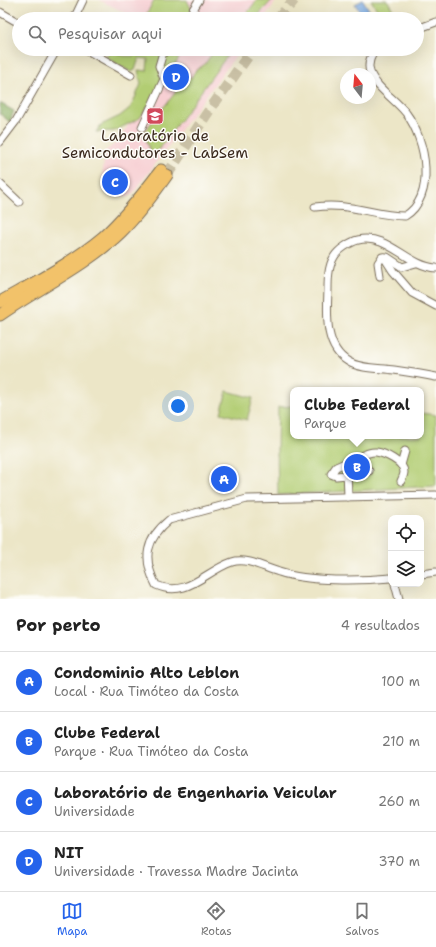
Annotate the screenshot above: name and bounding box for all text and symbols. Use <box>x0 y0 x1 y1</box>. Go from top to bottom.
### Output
search box <box>12 12 424 56</box>
icon: search <box>26 23 48 45</box>
text: Pesquisar aqui <box>58 24 162 44</box>
pin: D <box>163 62 189 92</box>
north arrow <box>340 68 376 104</box>
school or university icon: Laboratório de Semicondutores - LabSem <box>145 106 165 126</box>
place label: Laboratório de Semicondutores - LabSem <box>62 126 248 163</box>
pin: C <box>102 167 128 197</box>
popup <box>290 387 424 439</box>
text: Clube Federal <box>304 395 410 415</box>
your location <box>168 396 188 416</box>
text: Parque <box>304 415 347 432</box>
pin: B <box>344 452 370 482</box>
pin: A <box>211 464 237 494</box>
map controls <box>388 515 424 587</box>
button: locate <box>388 515 424 551</box>
button: layers <box>388 551 424 587</box>
text: Por perto <box>16 614 101 636</box>
text: 4 resultados <box>341 617 420 634</box>
text: Condominio Alto Leblon <box>54 663 239 683</box>
text: A <box>24 673 34 690</box>
text: 100 m <box>381 673 420 690</box>
text: Local · Rua Timóteo da Costa <box>54 683 239 700</box>
text: Clube Federal <box>54 723 160 743</box>
text: B <box>25 733 33 750</box>
text: 210 m <box>382 733 420 750</box>
text: Parque · Rua Timóteo da Costa <box>54 743 248 760</box>
text: Laboratório de Engenharia Veicular <box>54 783 337 803</box>
text: C <box>25 793 33 810</box>
text: 260 m <box>378 793 420 810</box>
text: Universidade <box>54 803 135 820</box>
text: NIT <box>54 843 84 863</box>
text: D <box>24 853 34 870</box>
text: 370 m <box>378 853 420 870</box>
text: Universidade · Travessa Madre Jacinta <box>54 863 298 880</box>
tab: Mapa <box>57 900 87 939</box>
tab: Rotas <box>201 900 232 939</box>
tab: Salvos <box>345 900 379 939</box>

